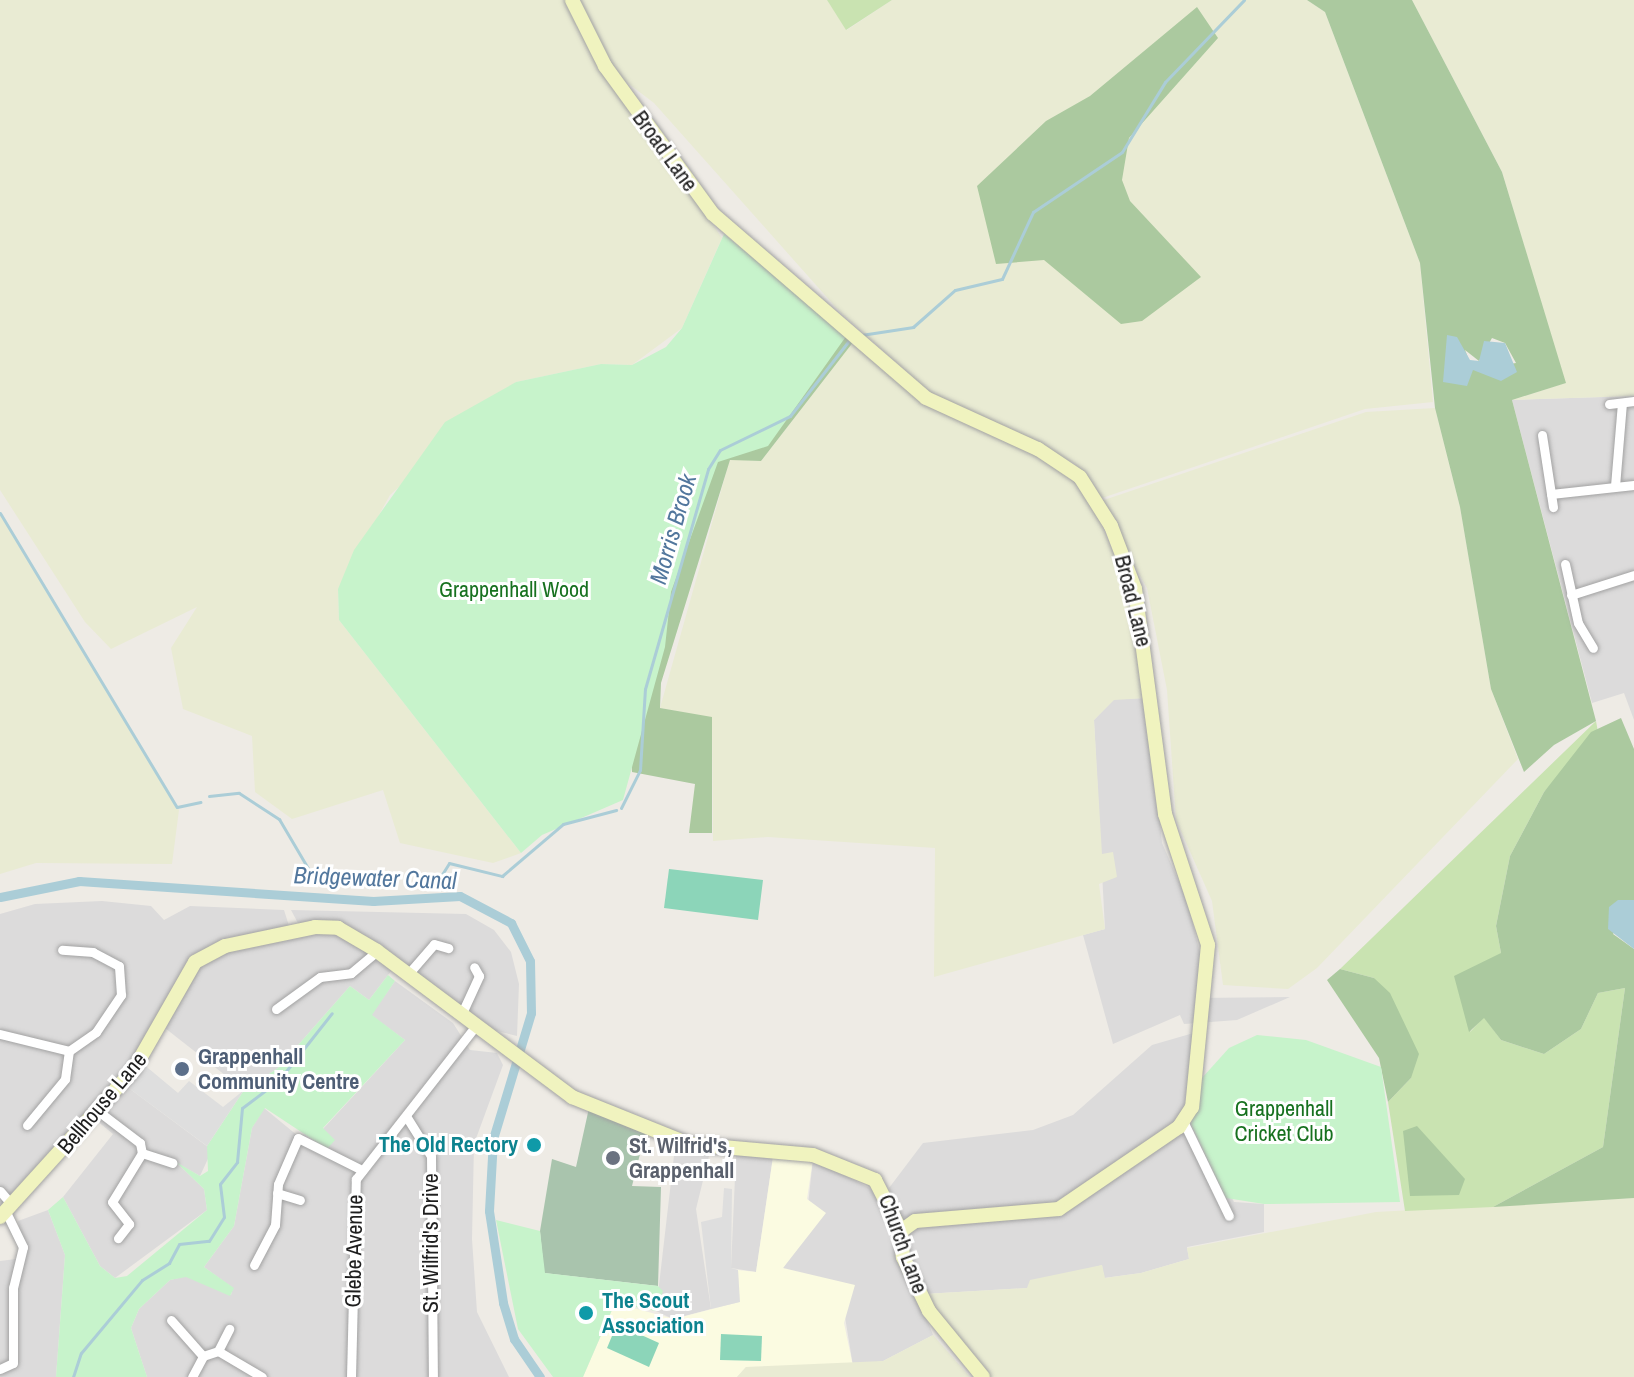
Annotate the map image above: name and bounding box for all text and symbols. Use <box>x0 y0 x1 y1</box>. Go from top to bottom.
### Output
street label: Broad Lane <box>627 106 703 196</box>
water label: Morris Brook <box>644 471 702 587</box>
street label: Broad Lane <box>1109 553 1157 649</box>
park label: Grappenhall Wood <box>439 577 589 603</box>
water label: Bridgewater Canal <box>293 861 457 895</box>
place label: Grappenhall Community Centre <box>198 1043 359 1094</box>
street label: Bellhouse Lane <box>52 1047 152 1159</box>
marker: Grappenhall Community Centre <box>173 1060 191 1078</box>
park label: Grappenhall Cricket Club <box>1234 1095 1334 1146</box>
place label: The Old Rectory <box>379 1132 518 1158</box>
place label: St. Wilfrid's, Grappenhall <box>629 1132 734 1184</box>
marker: The Old Rectory <box>525 1136 543 1154</box>
marker: St. Wilfrid's, Grappenhall <box>604 1149 622 1167</box>
street label: St. Wilfrid's Drive <box>418 1173 444 1313</box>
street label: Church Lane <box>873 1191 933 1297</box>
street label: Glebe Avenue <box>340 1194 368 1308</box>
place label: The Scout Association <box>602 1287 704 1338</box>
marker: The Scout Association <box>577 1304 595 1322</box>

